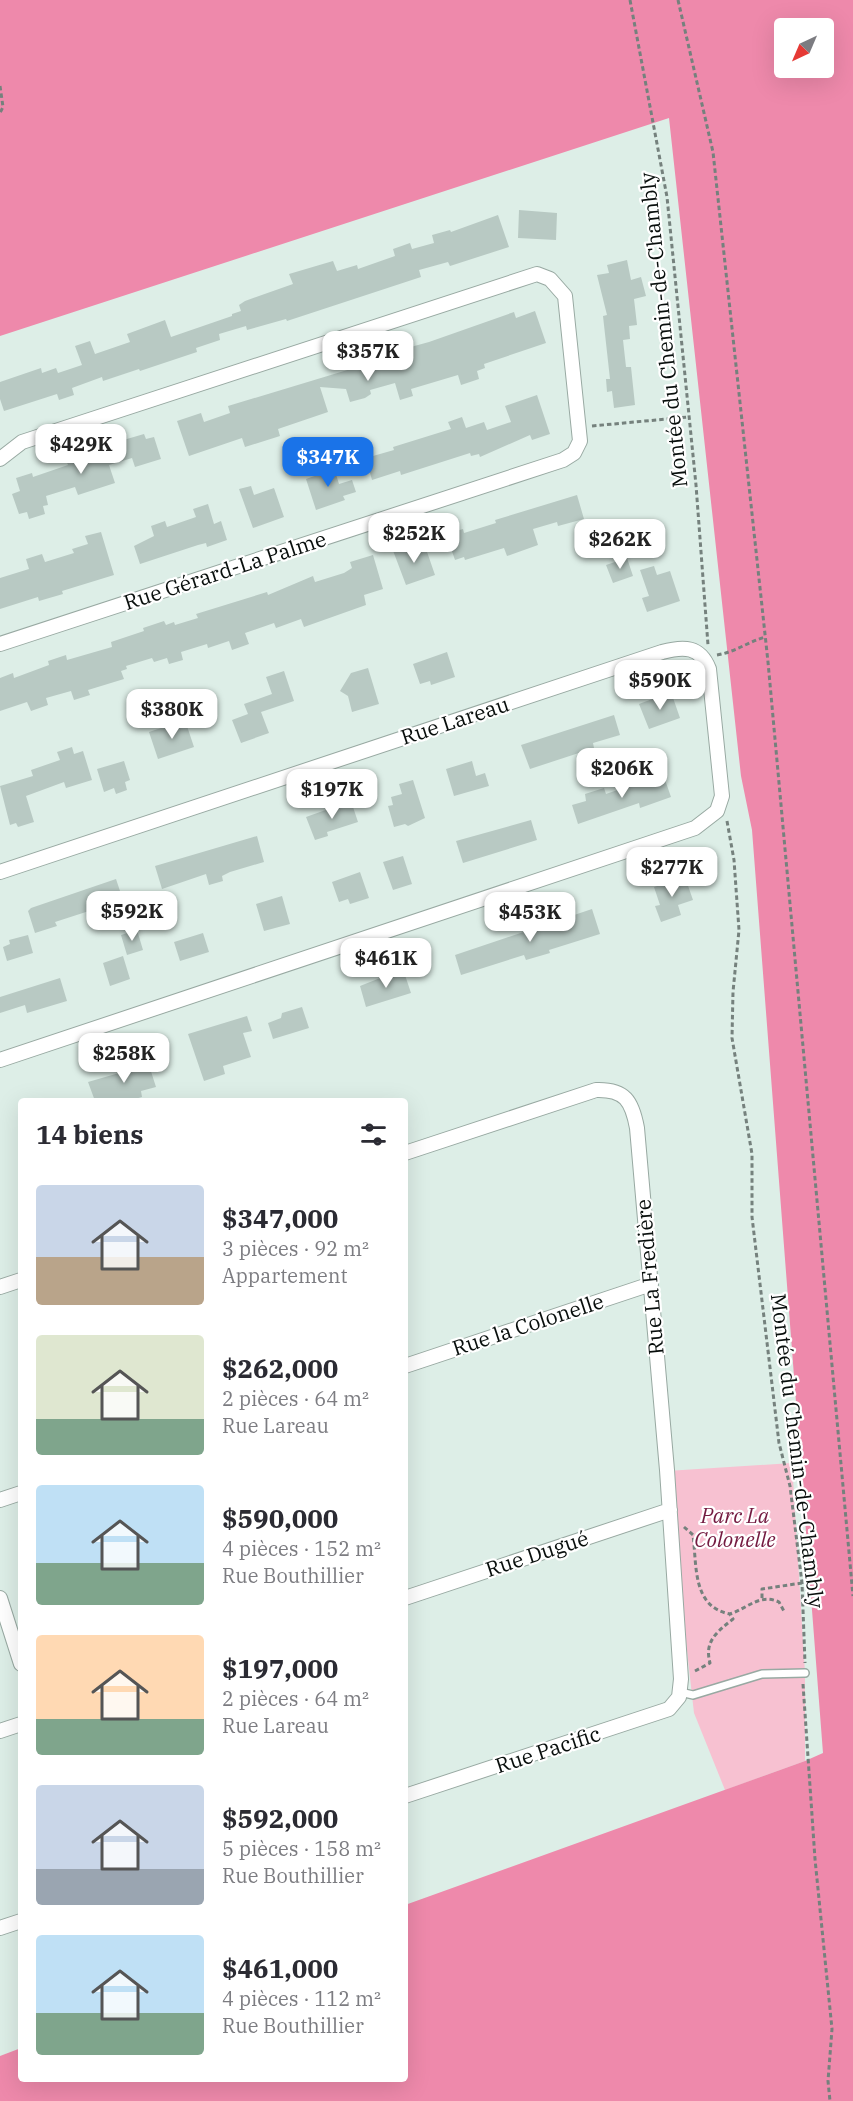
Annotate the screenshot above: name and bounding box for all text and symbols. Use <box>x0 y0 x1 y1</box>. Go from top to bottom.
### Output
north arrow <box>774 18 834 78</box>
map controls <box>774 18 834 78</box>
street label: Montée du Chemin-de-Chambly <box>632 170 693 489</box>
pin: $357K <box>326 331 410 382</box>
text: $357K <box>336 337 400 364</box>
pin: $429K <box>39 424 123 475</box>
text: $429K <box>49 430 113 457</box>
pin: $347K <box>286 437 370 488</box>
text: $347K <box>296 443 360 470</box>
pin: $252K <box>372 513 456 564</box>
text: $252K <box>382 519 446 546</box>
pin: $262K <box>578 519 662 570</box>
street label: Rue Gérard-La Palme <box>120 524 329 616</box>
text: $262K <box>588 525 652 552</box>
pin: $590K <box>618 660 702 711</box>
text: $590K <box>628 666 692 693</box>
pin: $380K <box>130 689 214 740</box>
street label: Rue Lareau <box>397 689 512 751</box>
text: $380K <box>140 695 204 722</box>
pin: $206K <box>580 748 664 799</box>
text: $206K <box>590 754 654 781</box>
pin: $197K <box>290 769 374 820</box>
text: $197K <box>300 775 364 802</box>
pin: $277K <box>630 847 714 898</box>
text: $277K <box>640 853 704 880</box>
pin: $592K <box>90 891 174 942</box>
pin: $453K <box>488 892 572 943</box>
text: $592K <box>100 897 164 924</box>
text: $453K <box>498 898 562 925</box>
pin: $461K <box>344 938 428 989</box>
text: $461K <box>354 944 418 971</box>
pin: $258K <box>82 1033 166 1084</box>
text: $258K <box>92 1039 156 1066</box>
text: 14 biens <box>36 1117 143 1151</box>
icon: filters <box>357 1118 390 1151</box>
street label: Rue La Fredière <box>628 1198 670 1356</box>
text: $347,000 <box>222 1201 338 1235</box>
icon: home <box>84 1209 156 1281</box>
text: 3 pièces · 92 m² <box>222 1235 369 1262</box>
text: Appartement <box>222 1262 348 1289</box>
street label: Rue la Colonelle <box>448 1286 607 1362</box>
street label: Montée du Chemin-de-Chambly <box>765 1292 831 1611</box>
text: $262,000 <box>222 1351 338 1385</box>
icon: home <box>84 1359 156 1431</box>
text: 2 pièces · 64 m² <box>222 1385 369 1412</box>
text: Rue Lareau <box>222 1412 329 1439</box>
text: $590,000 <box>222 1501 338 1535</box>
park label: Parc La Colonelle <box>694 1501 776 1553</box>
icon: home <box>84 1509 156 1581</box>
street label: Rue Dugué <box>482 1523 592 1583</box>
text: 4 pièces · 152 m² <box>222 1535 381 1562</box>
text: Rue Bouthillier <box>222 1562 364 1589</box>
text: $197,000 <box>222 1651 338 1685</box>
icon: home <box>84 1659 156 1731</box>
text: 2 pièces · 64 m² <box>222 1685 369 1712</box>
text: Rue Lareau <box>222 1712 329 1739</box>
street label: Rue Pacific <box>492 1719 604 1779</box>
text: $592,000 <box>222 1801 338 1835</box>
icon: home <box>84 1809 156 1881</box>
text: 5 pièces · 158 m² <box>222 1835 381 1862</box>
text: Rue Bouthillier <box>222 1862 364 1889</box>
text: $461,000 <box>222 1951 338 1985</box>
icon: home <box>84 1959 156 2031</box>
text: 4 pièces · 112 m² <box>222 1985 381 2012</box>
text: Rue Bouthillier <box>222 2012 364 2039</box>

